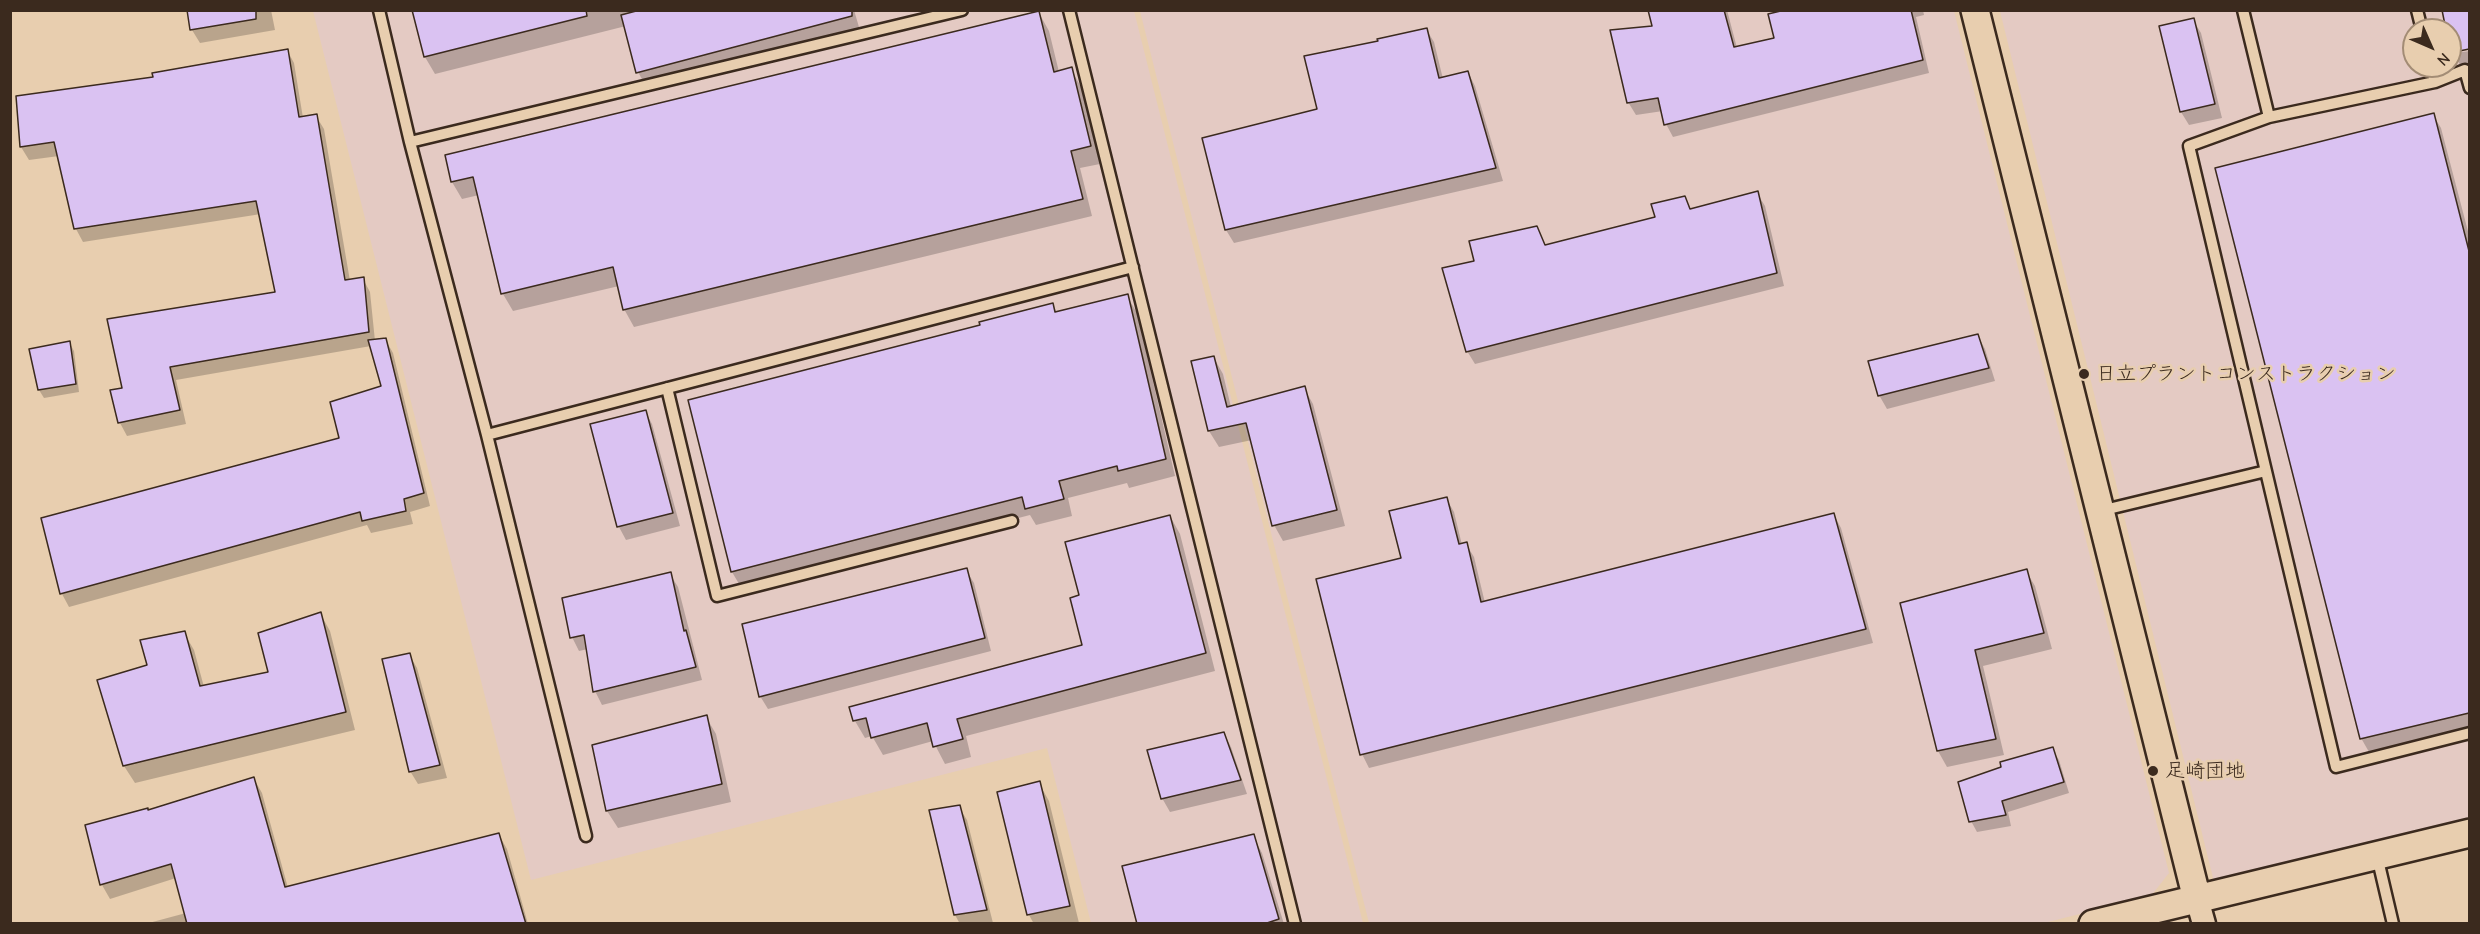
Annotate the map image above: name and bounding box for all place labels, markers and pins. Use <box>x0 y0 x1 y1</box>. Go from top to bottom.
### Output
place label: 日立プラントコンストラクション <box>2096 362 2396 386</box>
marker: 日立プラントコンストラクション <box>2077 367 2091 381</box>
place label: 足崎団地 <box>2165 759 2245 783</box>
marker: 足崎団地 <box>2146 764 2160 778</box>

